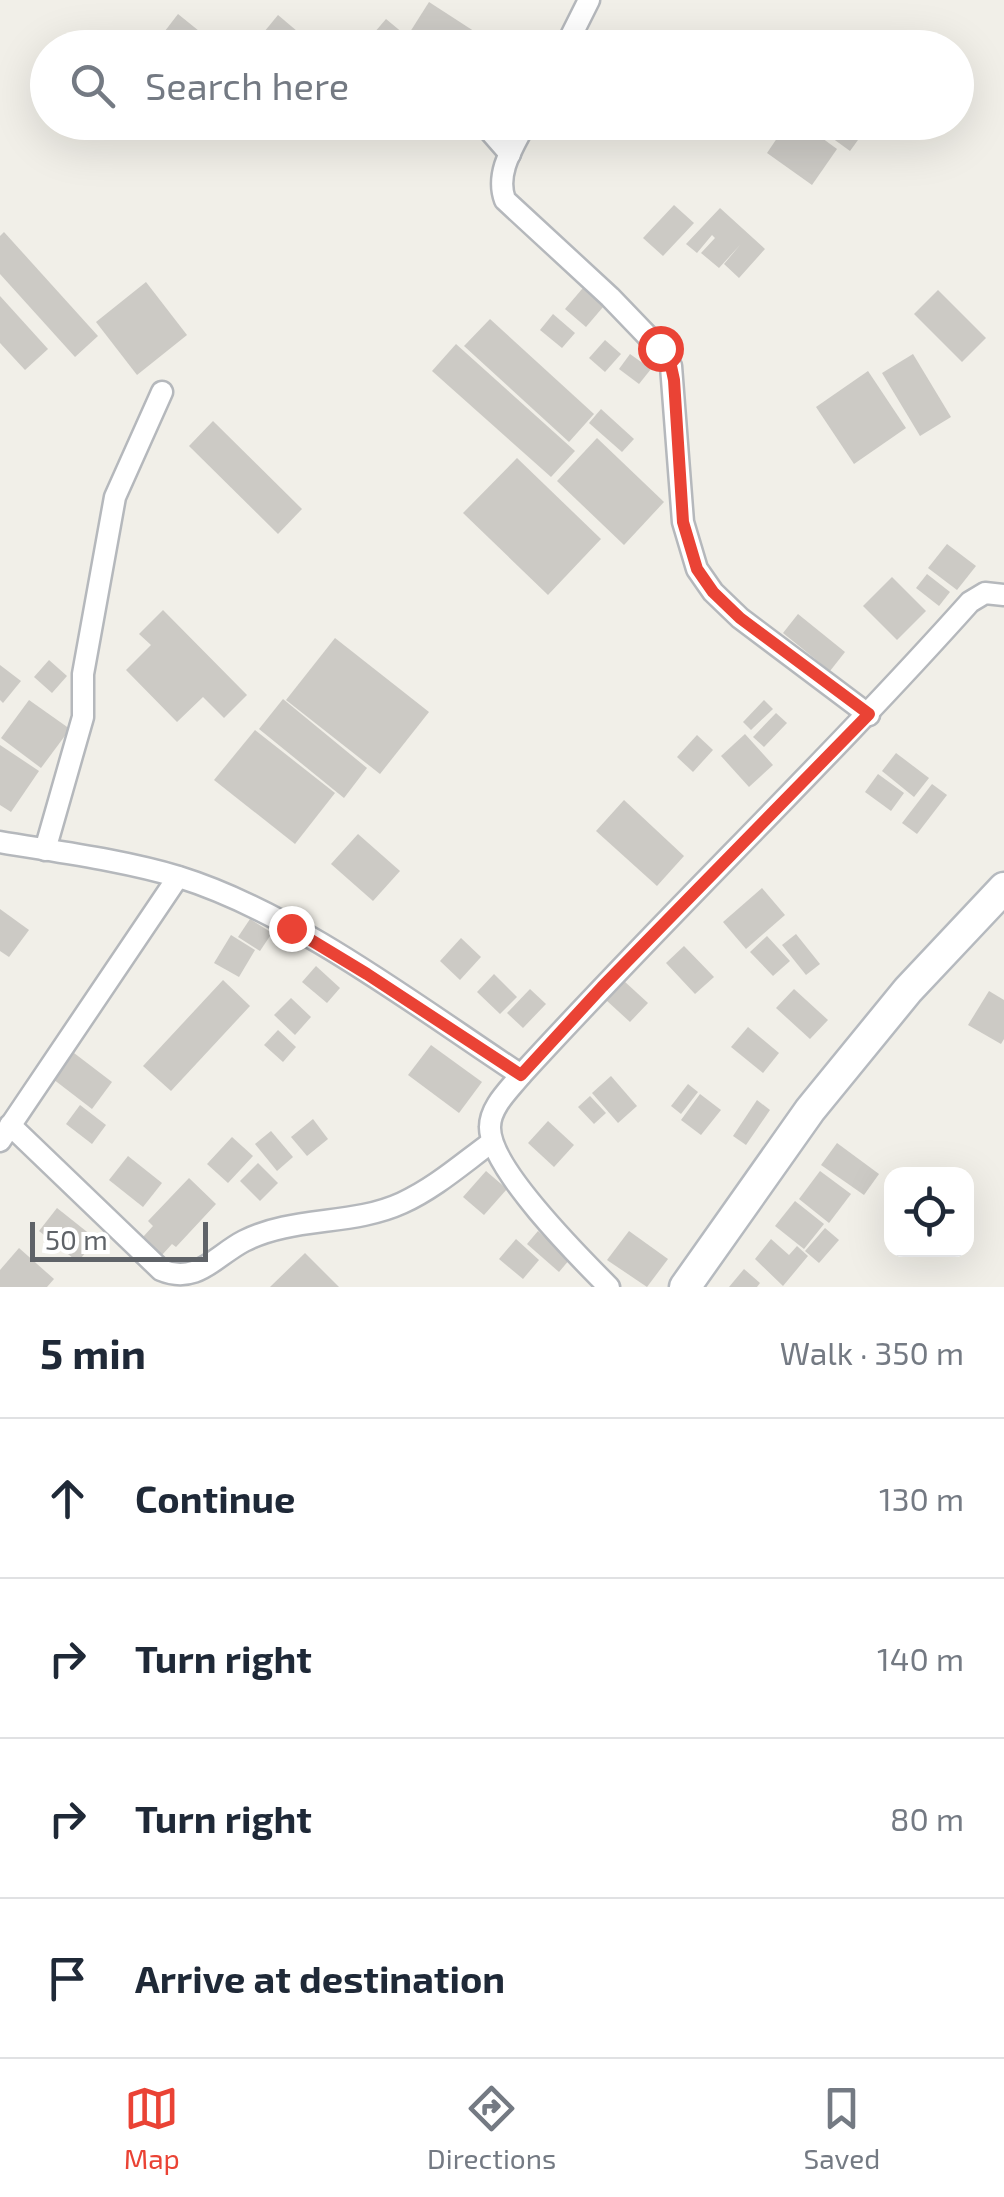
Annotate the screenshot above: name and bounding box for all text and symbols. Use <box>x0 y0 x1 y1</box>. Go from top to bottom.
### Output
search box <box>30 30 974 140</box>
icon: search <box>65 58 120 113</box>
text: Search here <box>145 62 349 108</box>
route start <box>638 326 684 372</box>
route end <box>269 906 315 952</box>
map controls <box>884 1167 974 1257</box>
button: locate <box>884 1167 974 1257</box>
scale bar <box>30 1217 208 1262</box>
text: 50 m <box>45 1222 108 1256</box>
text: 5 min <box>40 1327 146 1377</box>
text: Walk · 350 m <box>780 1333 964 1371</box>
icon: ahead <box>40 1471 95 1526</box>
text: Continue <box>135 1475 295 1521</box>
text: 130 m <box>879 1479 964 1517</box>
icon: right <box>40 1631 95 1686</box>
text: Turn right <box>135 1635 312 1681</box>
text: 140 m <box>877 1639 964 1677</box>
icon: right <box>40 1791 95 1846</box>
text: Turn right <box>135 1795 312 1841</box>
text: 80 m <box>890 1799 964 1837</box>
icon: arrive <box>40 1951 95 2006</box>
text: Arrive at destination <box>135 1955 505 2001</box>
tab: Map <box>124 2081 180 2175</box>
tab: Directions <box>427 2081 556 2175</box>
tab: Saved <box>804 2081 880 2175</box>

